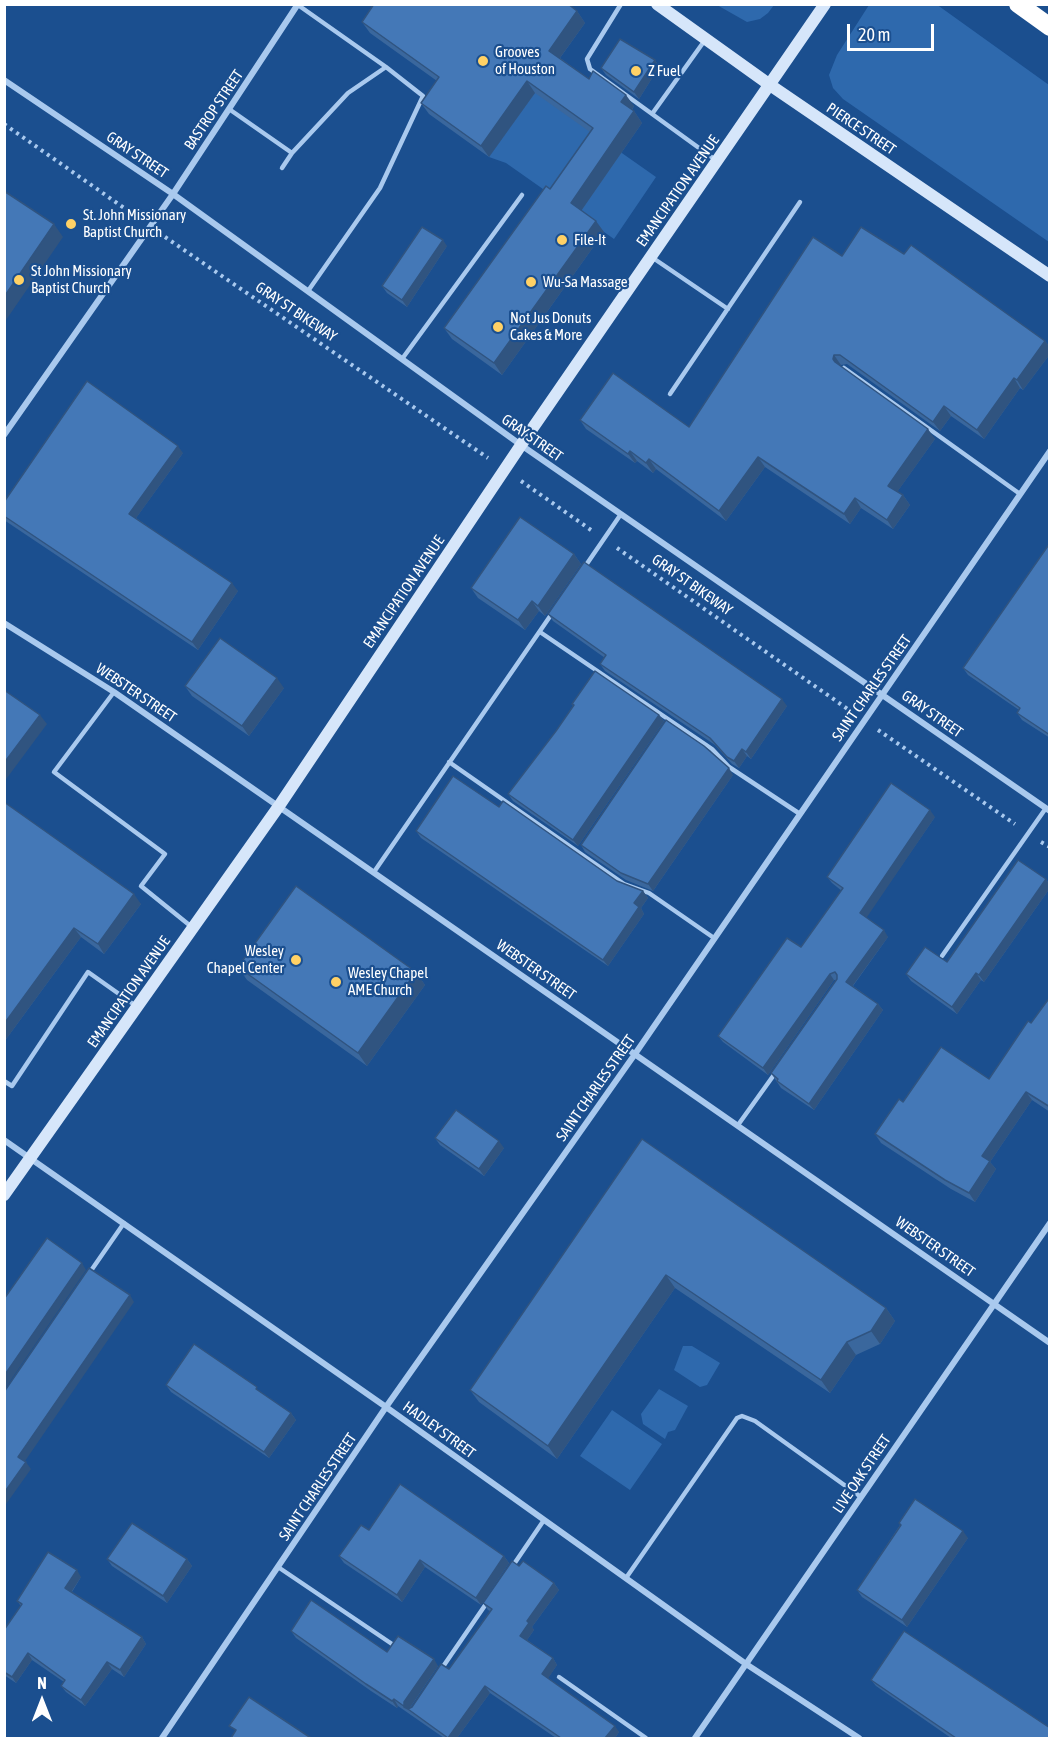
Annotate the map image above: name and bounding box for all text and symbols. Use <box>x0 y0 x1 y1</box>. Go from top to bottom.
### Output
scale bar <box>850 12 937 50</box>
text: 20 m <box>858 24 890 45</box>
place label: Grooves of Houston <box>495 43 555 78</box>
marker: Grooves of Houston <box>476 54 490 68</box>
place label: Z Fuel <box>648 62 681 80</box>
marker: Z Fuel <box>629 64 643 78</box>
street label: BASTROP STREET <box>181 67 247 153</box>
street label: PIERCE STREET <box>823 99 899 159</box>
street label: GRAY STREET <box>103 128 171 182</box>
street label: EMANCIPATION AVENUE <box>633 132 723 250</box>
place label: St. John Missionary Baptist Church <box>83 206 186 241</box>
marker: St. John Missionary Baptist Church <box>64 217 78 231</box>
place label: File-It <box>574 231 606 249</box>
marker: File-It <box>555 233 569 247</box>
place label: St John Missionary Baptist Church <box>31 262 132 297</box>
marker: St John Missionary Baptist Church <box>12 273 26 287</box>
place label: Wu-Sa Massage <box>543 273 628 291</box>
marker: Wu-Sa Massage <box>524 275 538 289</box>
street label: GRAY ST BIKEWAY <box>252 278 340 346</box>
place label: Not Jus Donuts Cakes & More <box>510 309 591 344</box>
marker: Not Jus Donuts Cakes & More <box>491 320 505 334</box>
street label: GRAY STREET <box>498 410 566 466</box>
street label: EMANCIPATION AVENUE <box>360 532 448 652</box>
street label: GRAY ST BIKEWAY <box>648 551 736 619</box>
street label: SAINT CHARLES STREET <box>829 631 915 745</box>
street label: WEBSTER STREET <box>92 660 180 726</box>
street label: GRAY STREET <box>898 686 966 742</box>
street label: EMANCIPATION AVENUE <box>84 933 174 1051</box>
street label: WEBSTER STREET <box>493 936 579 1004</box>
place label: Wesley Chapel Center <box>207 942 284 977</box>
marker: Wesley Chapel Center <box>289 953 303 967</box>
place label: Wesley Chapel AME Church <box>348 964 428 999</box>
marker: Wesley Chapel AME Church <box>329 975 343 989</box>
street label: SAINT CHARLES STREET <box>553 1031 639 1145</box>
street label: WEBSTER STREET <box>892 1213 978 1281</box>
street label: HADLEY STREET <box>399 1398 479 1462</box>
street label: SAINT CHARLES STREET <box>275 1430 361 1544</box>
street label: LIVE OAK STREET <box>829 1431 895 1517</box>
north arrow <box>12 1671 72 1731</box>
text: N <box>37 1674 47 1692</box>

